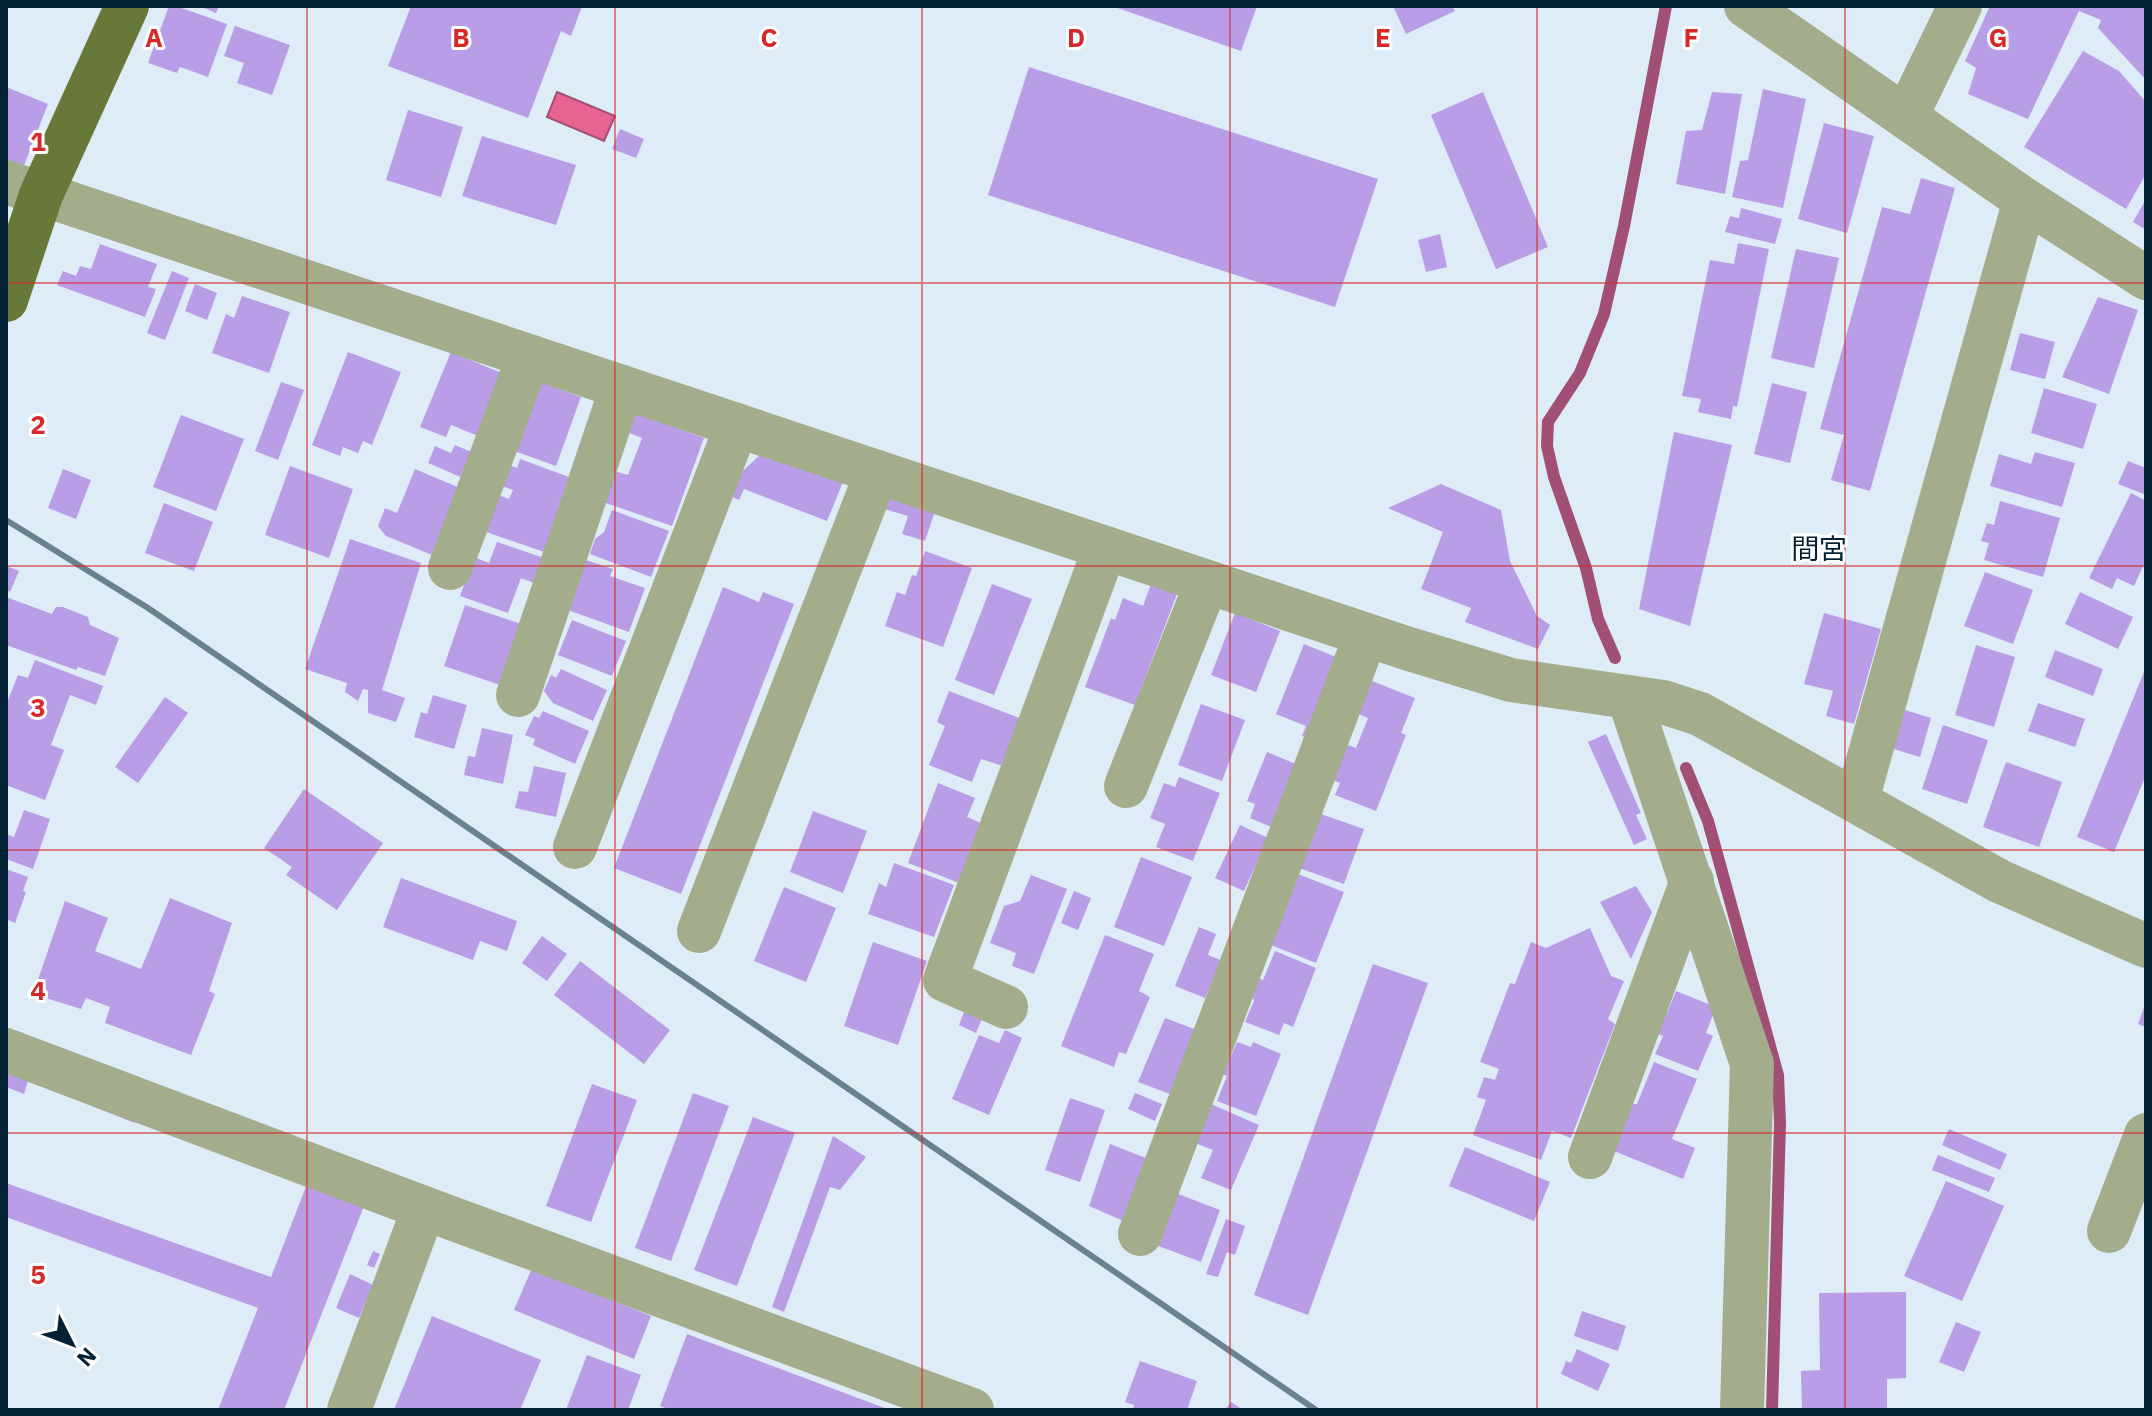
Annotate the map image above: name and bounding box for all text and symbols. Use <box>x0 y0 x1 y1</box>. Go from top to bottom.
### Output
text: A <box>145 20 163 54</box>
text: B <box>452 20 470 54</box>
text: C <box>761 20 778 54</box>
text: D <box>1067 20 1085 54</box>
text: E <box>1375 20 1391 54</box>
text: F <box>1683 20 1699 54</box>
text: G <box>1989 20 2007 54</box>
text: 1 <box>30 124 46 158</box>
text: 2 <box>30 407 46 441</box>
district label: 間宮 <box>1791 530 1847 567</box>
text: 3 <box>30 690 46 724</box>
text: 4 <box>30 973 46 1007</box>
text: 5 <box>30 1257 46 1291</box>
north arrow <box>32 1304 112 1384</box>
text: N <box>71 1342 103 1373</box>

